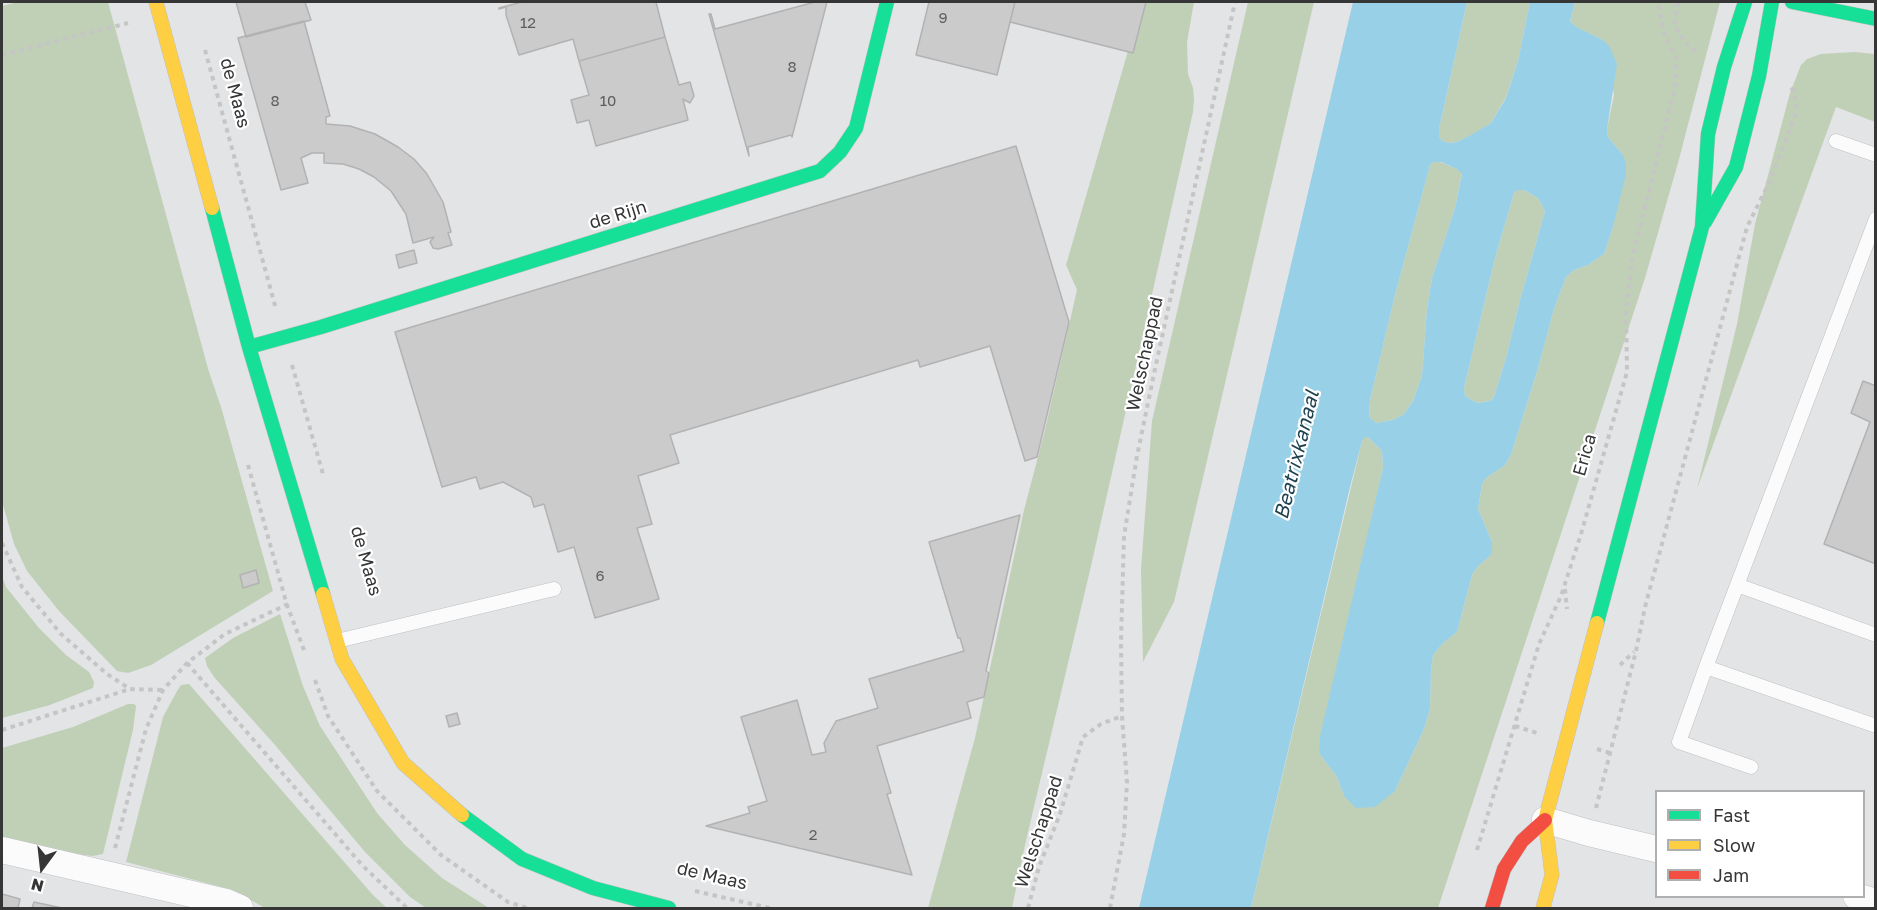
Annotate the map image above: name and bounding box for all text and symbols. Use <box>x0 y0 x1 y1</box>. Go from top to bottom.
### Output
house number: 9 <box>938 9 948 27</box>
house number: 12 <box>520 14 536 32</box>
street label: de Maas <box>215 56 255 130</box>
house number: 8 <box>787 58 797 76</box>
house number: 8 <box>270 92 280 110</box>
house number: 10 <box>600 92 616 110</box>
street label: de Rijn <box>587 196 649 234</box>
street label: Welschappad <box>1122 295 1168 413</box>
water label: Beatrixkanaal <box>1269 388 1325 522</box>
street label: Erica <box>1569 431 1601 479</box>
street label: de Maas <box>346 524 386 598</box>
house number: 6 <box>595 567 605 585</box>
street label: Welschappad <box>1011 773 1067 891</box>
legend <box>1655 790 1865 898</box>
text: Fast <box>1713 804 1750 826</box>
house number: 2 <box>809 826 817 844</box>
text: Slow <box>1713 834 1755 856</box>
north arrow <box>12 838 72 898</box>
street label: de Maas <box>675 857 749 895</box>
text: Jam <box>1713 864 1749 886</box>
text: N <box>29 874 46 897</box>

